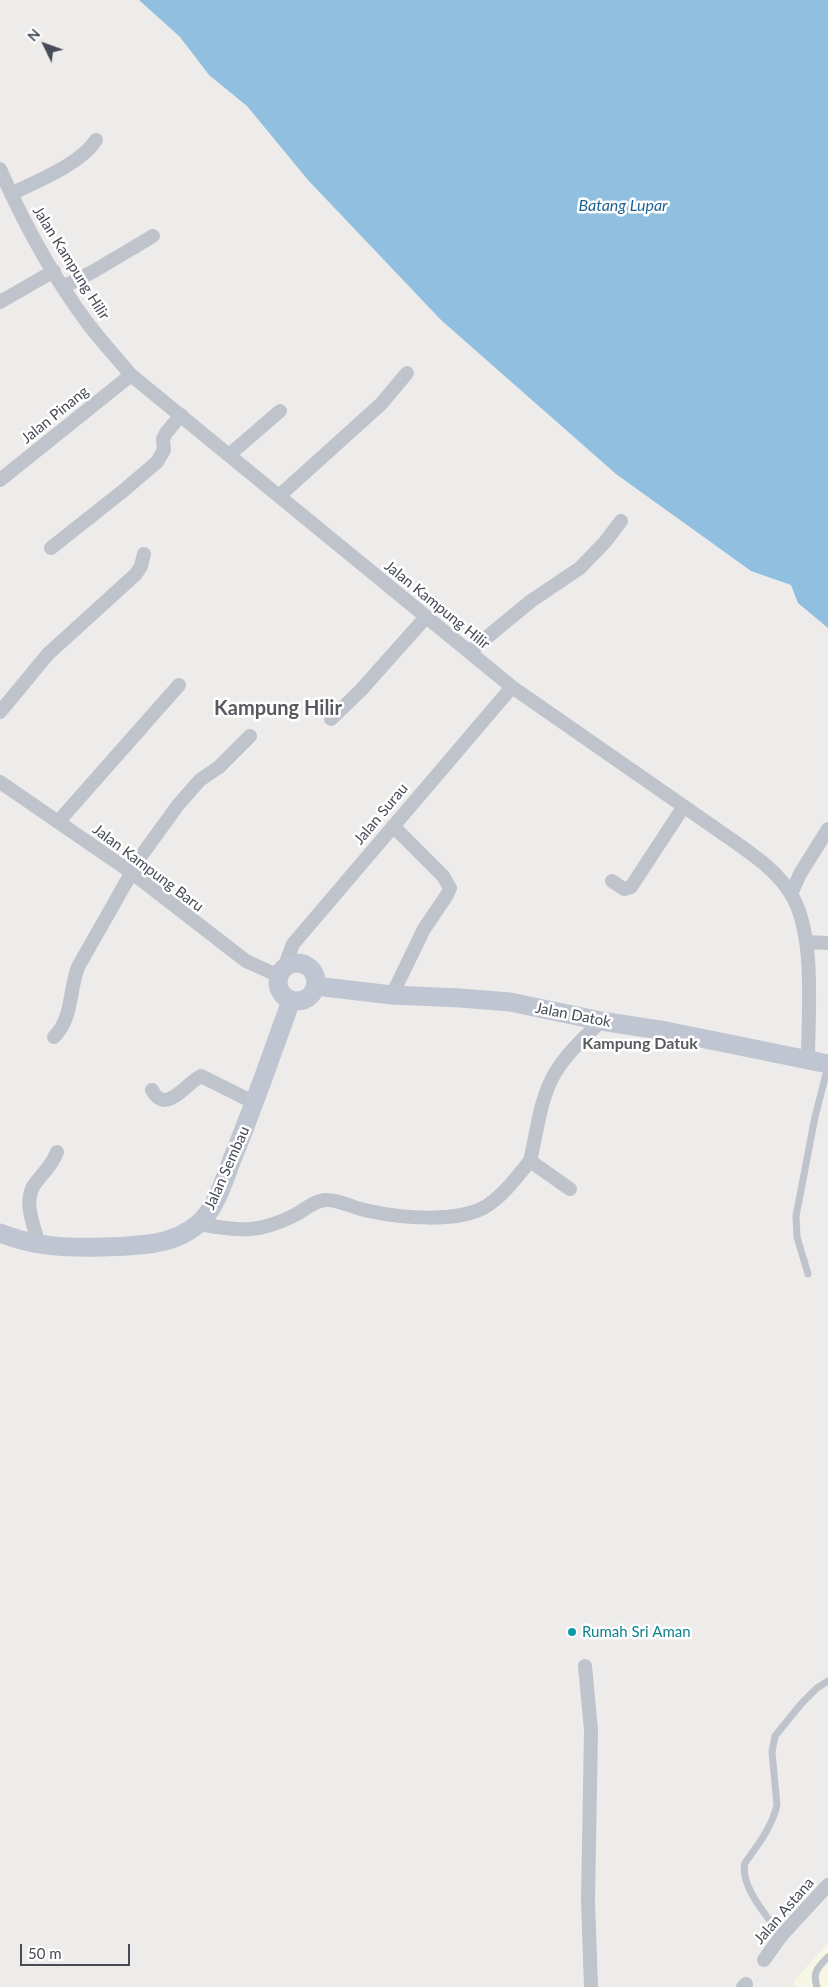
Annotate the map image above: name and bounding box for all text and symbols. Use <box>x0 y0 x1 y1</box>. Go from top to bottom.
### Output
north arrow <box>20 20 70 70</box>
text: N <box>24 25 43 44</box>
water label: Batang Lupar <box>578 196 668 216</box>
street label: Jalan Kampung Hilir <box>29 203 113 323</box>
street label: Jalan Pinang <box>18 382 92 448</box>
street label: Jalan Kampung Hilir <box>381 557 493 653</box>
district label: Kampung Hilir <box>214 697 342 721</box>
street label: Jalan Surau <box>350 780 412 848</box>
street label: Jalan Kampung Baru <box>89 820 207 916</box>
street label: Jalan Datok <box>534 999 612 1031</box>
district label: Kampung Datuk <box>582 1034 698 1054</box>
street label: Jalan Sembau <box>201 1124 253 1212</box>
place label: Rumah Sri Aman <box>582 1623 691 1641</box>
marker: Rumah Sri Aman <box>566 1626 578 1638</box>
street label: Jalan Astana <box>750 1874 818 1948</box>
scale bar <box>22 1934 132 1966</box>
text: 50 m <box>28 1944 62 1962</box>

